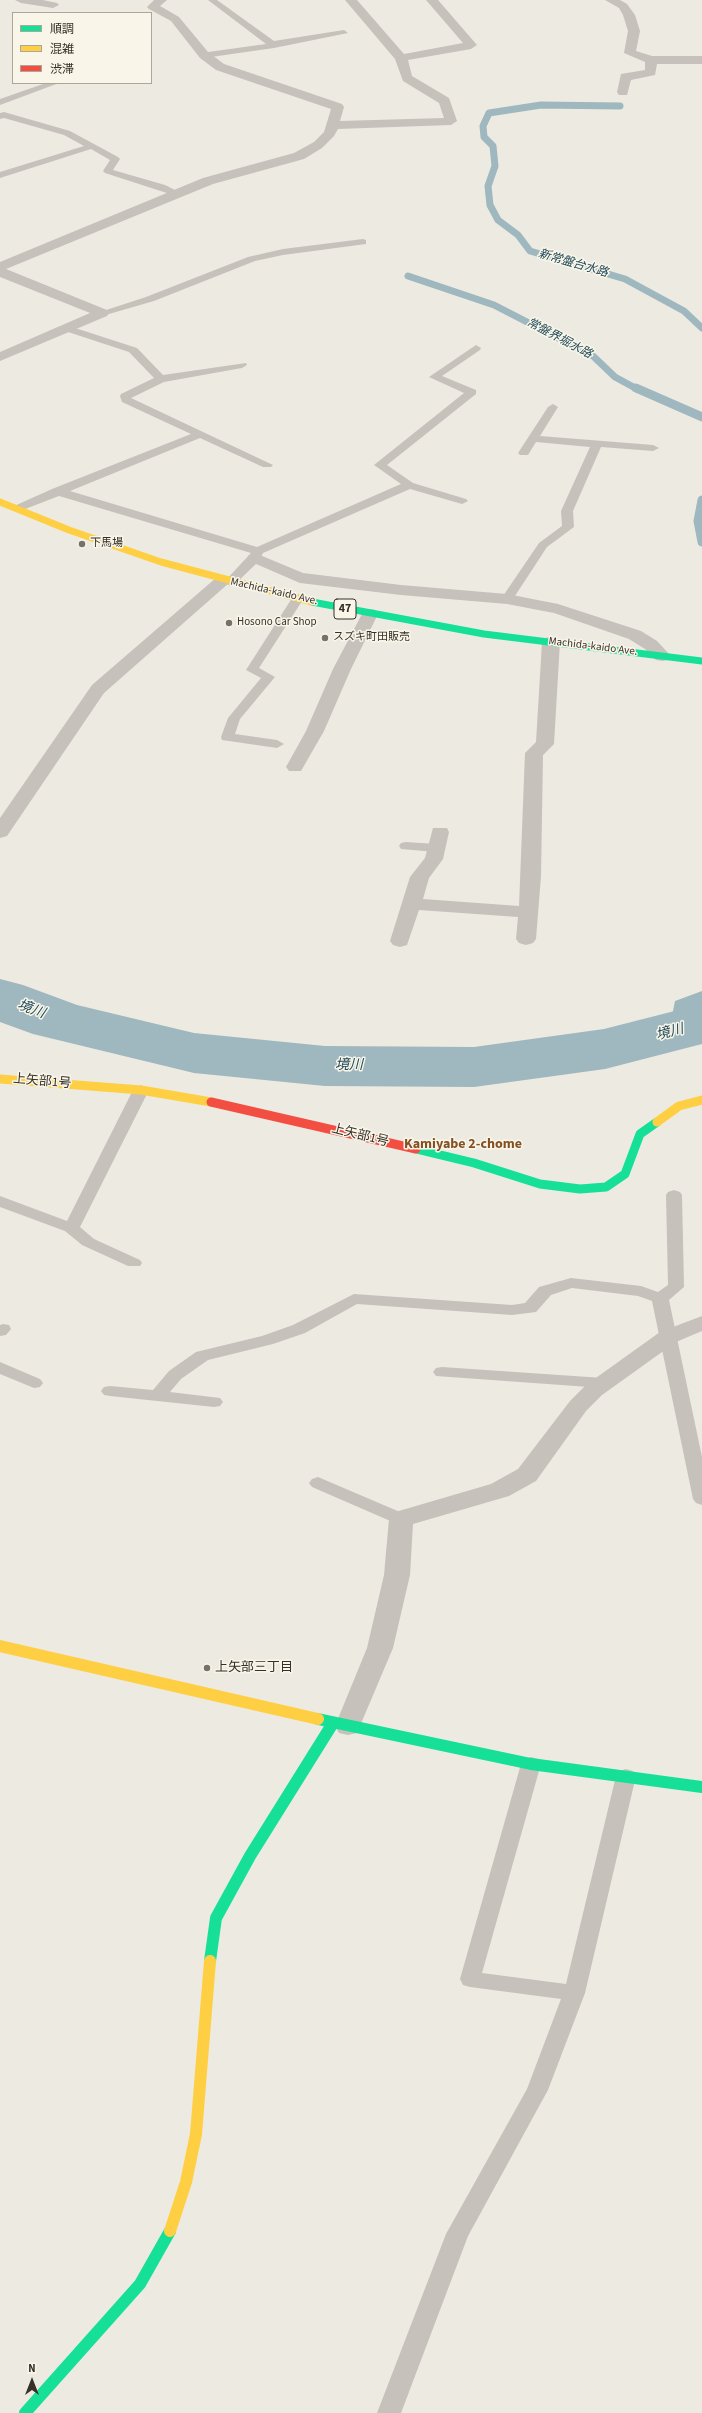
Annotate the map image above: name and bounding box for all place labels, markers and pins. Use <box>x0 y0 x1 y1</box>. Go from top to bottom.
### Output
place label: 下馬場 <box>90 537 123 551</box>
marker: 下馬場 <box>77 539 87 549</box>
place label: Hosono Car Shop <box>237 616 317 630</box>
marker: Hosono Car Shop <box>224 618 234 628</box>
place label: スズキ町田販売 <box>333 631 410 645</box>
marker: スズキ町田販売 <box>320 633 330 643</box>
place label: 上矢部三丁目 <box>215 1660 293 1676</box>
marker: 上矢部三丁目 <box>202 1663 212 1673</box>

